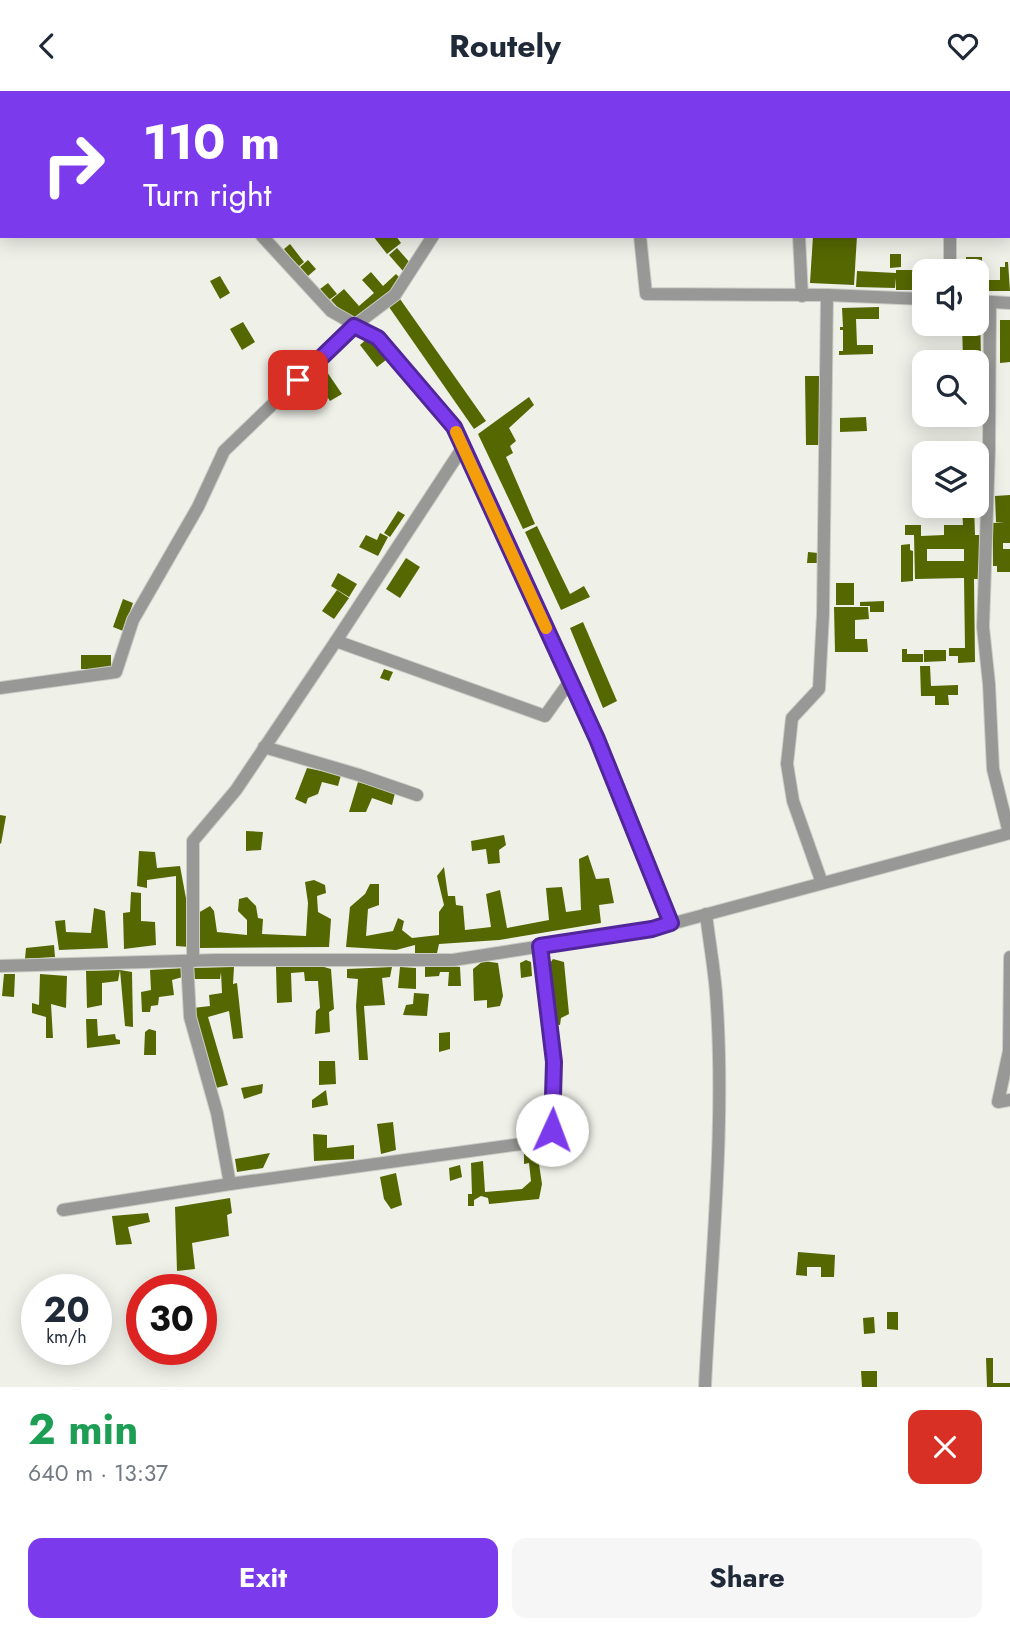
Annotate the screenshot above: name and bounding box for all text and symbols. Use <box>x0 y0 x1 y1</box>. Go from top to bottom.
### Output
text: Routely <box>449 23 561 69</box>
icon: back <box>28 27 66 65</box>
icon: heart <box>944 27 982 65</box>
text: 110 m <box>143 107 280 177</box>
icon: right <box>28 119 119 210</box>
text: Turn right <box>143 172 272 218</box>
map controls <box>912 259 989 518</box>
button: sound <box>912 259 989 336</box>
pin <box>268 350 328 410</box>
button: search <box>912 350 989 427</box>
icon: arrive <box>279 361 317 399</box>
button: layers <box>912 441 989 518</box>
position arrow <box>515 1093 589 1167</box>
speed limit sign: 30 <box>126 1274 217 1365</box>
text: 20 <box>43 1285 90 1335</box>
text: km/h <box>46 1324 87 1350</box>
text: 2 min <box>28 1399 138 1460</box>
button: close <box>908 1410 982 1484</box>
text: 640 m · 13:37 <box>28 1456 168 1490</box>
button: Exit <box>28 1538 498 1618</box>
button: Share <box>512 1538 982 1618</box>

